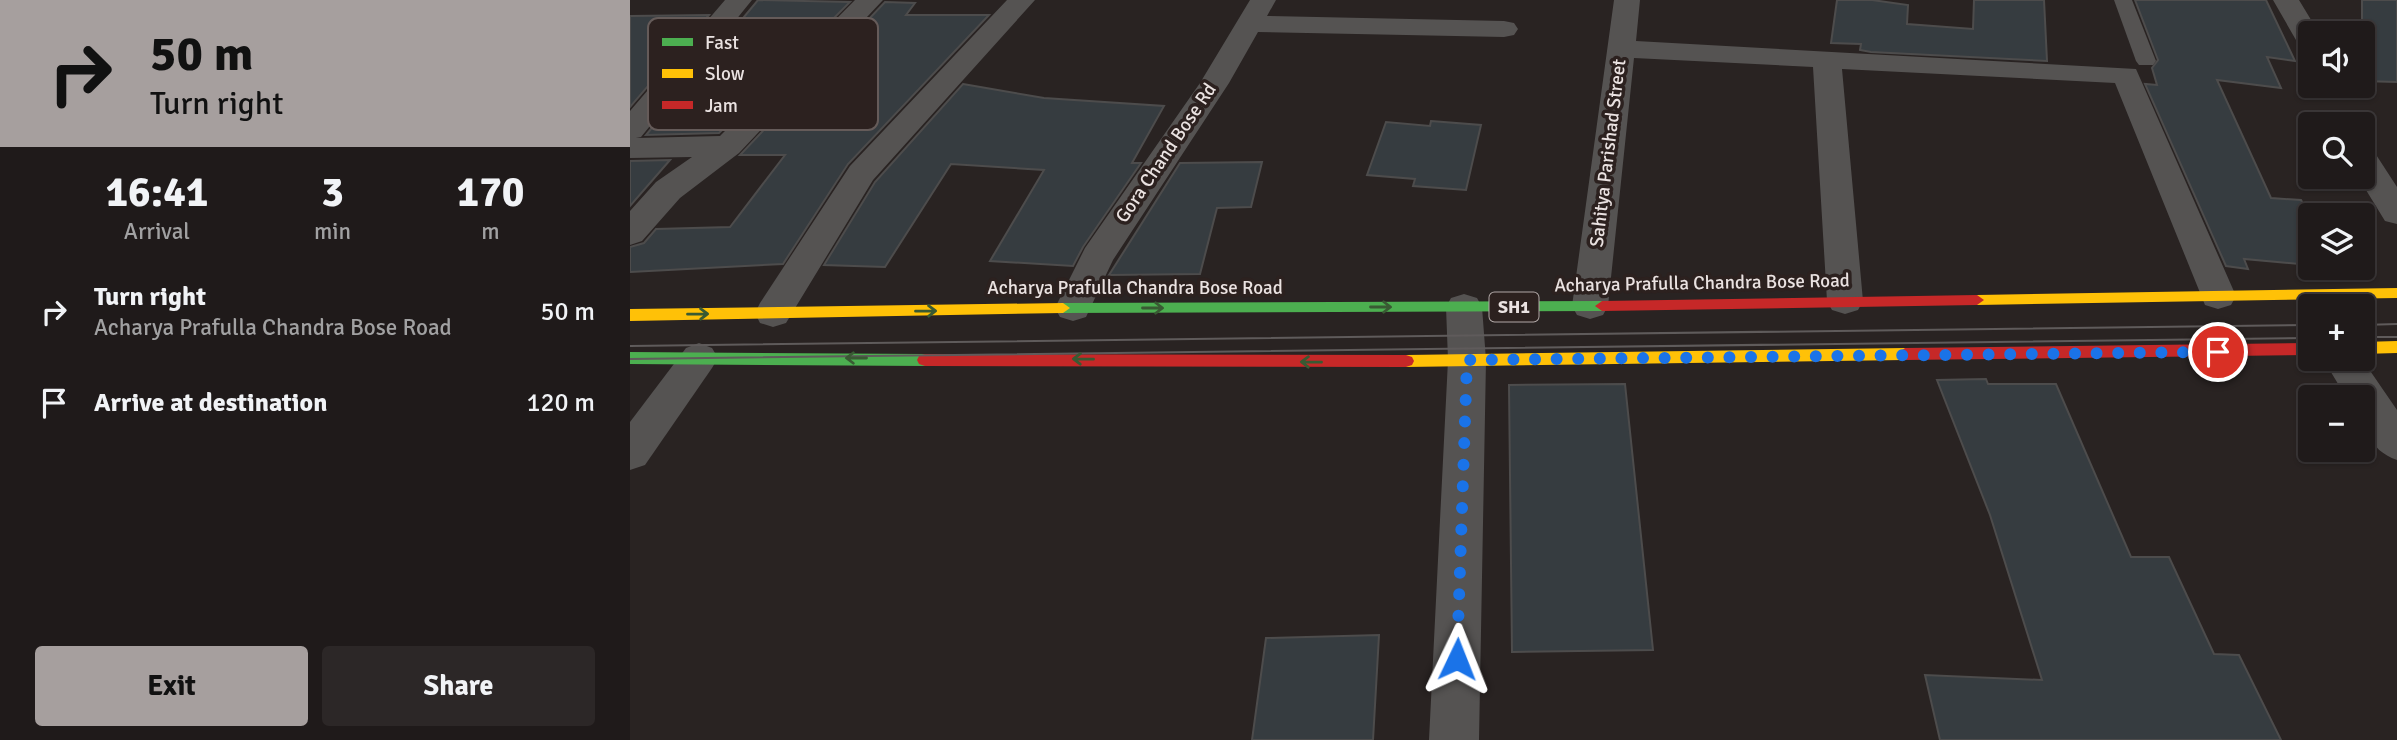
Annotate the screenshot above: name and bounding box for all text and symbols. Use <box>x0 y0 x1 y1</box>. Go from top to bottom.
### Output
legend <box>648 18 878 130</box>
map controls <box>2298 21 2375 462</box>
button: sound <box>2298 21 2375 98</box>
text: 50 m <box>150 24 253 84</box>
icon: right <box>35 28 126 119</box>
text: Fast <box>705 31 739 55</box>
street label: Sahitya Parishad Street <box>1585 57 1631 248</box>
text: Slow <box>705 62 745 86</box>
street label: Gora Chand Bose Rd <box>1110 79 1222 227</box>
text: Turn right <box>150 84 283 123</box>
text: Jam <box>705 94 738 118</box>
button: search <box>2298 112 2375 189</box>
text: 16:41 <box>105 167 209 218</box>
text: 3 <box>321 167 344 218</box>
text: 170 <box>456 167 525 218</box>
button: layers <box>2298 203 2375 280</box>
text: Arrival <box>124 217 190 246</box>
text: min <box>314 217 351 246</box>
text: m <box>481 217 500 246</box>
street label: Acharya Prafulla Chandra Bose Road <box>1554 268 1850 298</box>
street label: Acharya Prafulla Chandra Bose Road <box>987 276 1283 300</box>
text: Turn right <box>94 281 206 313</box>
road number: SH1 <box>1490 292 1538 321</box>
icon: right <box>35 293 73 331</box>
button: + <box>2298 294 2375 371</box>
text: 50 m <box>540 296 595 328</box>
one-way arrow <box>1369 300 1392 314</box>
one-way arrow <box>1141 301 1164 315</box>
one-way arrow <box>914 304 937 317</box>
one-way arrow <box>686 307 709 321</box>
text: Acharya Prafulla Chandra Bose Road <box>94 313 452 342</box>
pin <box>2188 322 2248 382</box>
icon: arrive <box>2199 333 2237 371</box>
one-way arrow <box>845 351 868 365</box>
one-way arrow <box>1072 352 1095 366</box>
one-way arrow <box>1300 355 1323 369</box>
icon: arrive <box>35 384 73 422</box>
button: − <box>2298 385 2375 462</box>
text: Arrive at destination <box>94 387 327 419</box>
text: 120 m <box>526 387 595 419</box>
position arrow <box>1420 622 1494 696</box>
button: Exit <box>35 646 308 726</box>
button: Share <box>322 646 595 726</box>

